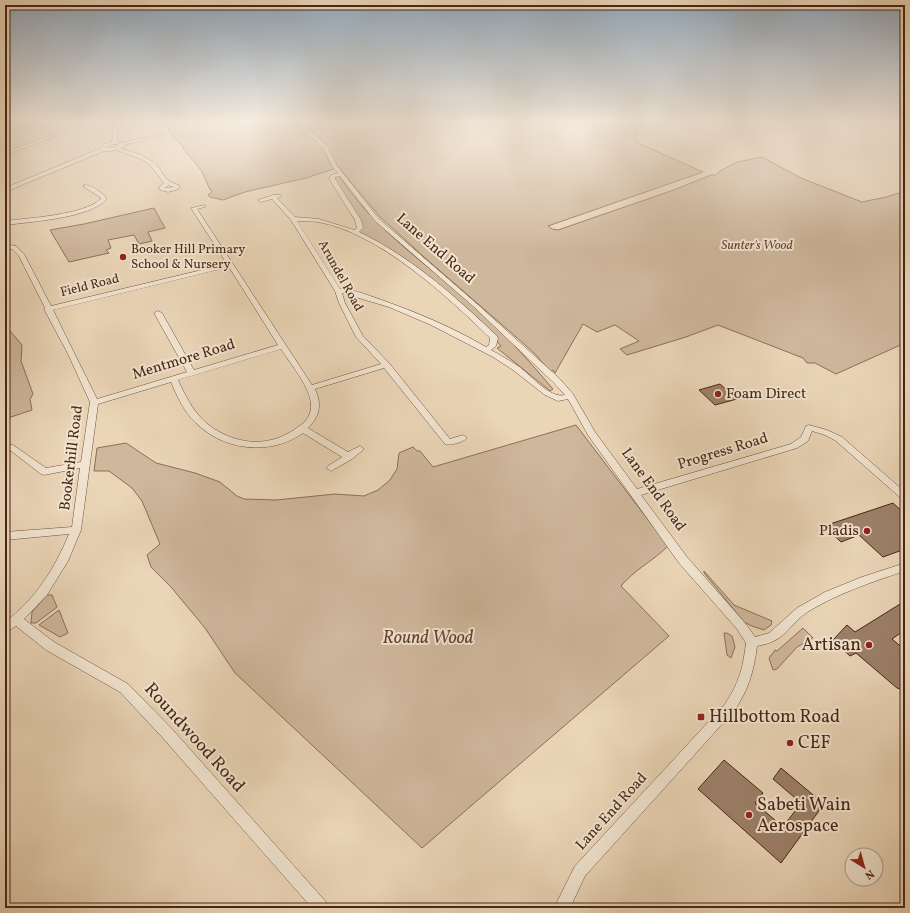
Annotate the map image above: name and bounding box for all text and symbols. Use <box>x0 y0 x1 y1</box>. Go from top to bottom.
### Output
street label: Lane End Road <box>391 209 479 289</box>
street label: Arundel Road <box>313 237 367 315</box>
park label: Sunter's Wood <box>721 237 793 255</box>
place label: Booker Hill Primary School & Nursery <box>131 241 245 274</box>
marker: Booker Hill Primary School & Nursery <box>118 252 128 262</box>
street label: Field Road <box>59 270 121 302</box>
street label: Mentmore Road <box>130 334 238 386</box>
place label: Foam Direct <box>726 384 806 405</box>
marker: Foam Direct <box>713 389 723 399</box>
street label: Bookerhill Road <box>55 404 89 512</box>
street label: Progress Road <box>675 428 771 476</box>
street label: Lane End Road <box>616 444 690 536</box>
place label: Pladis <box>819 521 859 542</box>
marker: Pladis <box>862 526 872 536</box>
park label: Round Wood <box>383 626 474 651</box>
place label: Artisan <box>802 633 861 658</box>
marker: Artisan <box>864 640 874 650</box>
street label: Roundwood Road <box>138 678 250 798</box>
place label: Hillbottom Road <box>709 705 840 730</box>
marker: Hillbottom Road <box>696 712 706 722</box>
place label: CEF <box>798 731 831 756</box>
marker: CEF <box>785 738 795 748</box>
street label: Lane End Road <box>571 768 653 856</box>
place label: Sabeti Wain Aerospace <box>757 793 851 839</box>
marker: Sabeti Wain Aerospace <box>744 810 754 820</box>
north arrow <box>844 847 884 887</box>
text: N <box>861 865 877 882</box>

